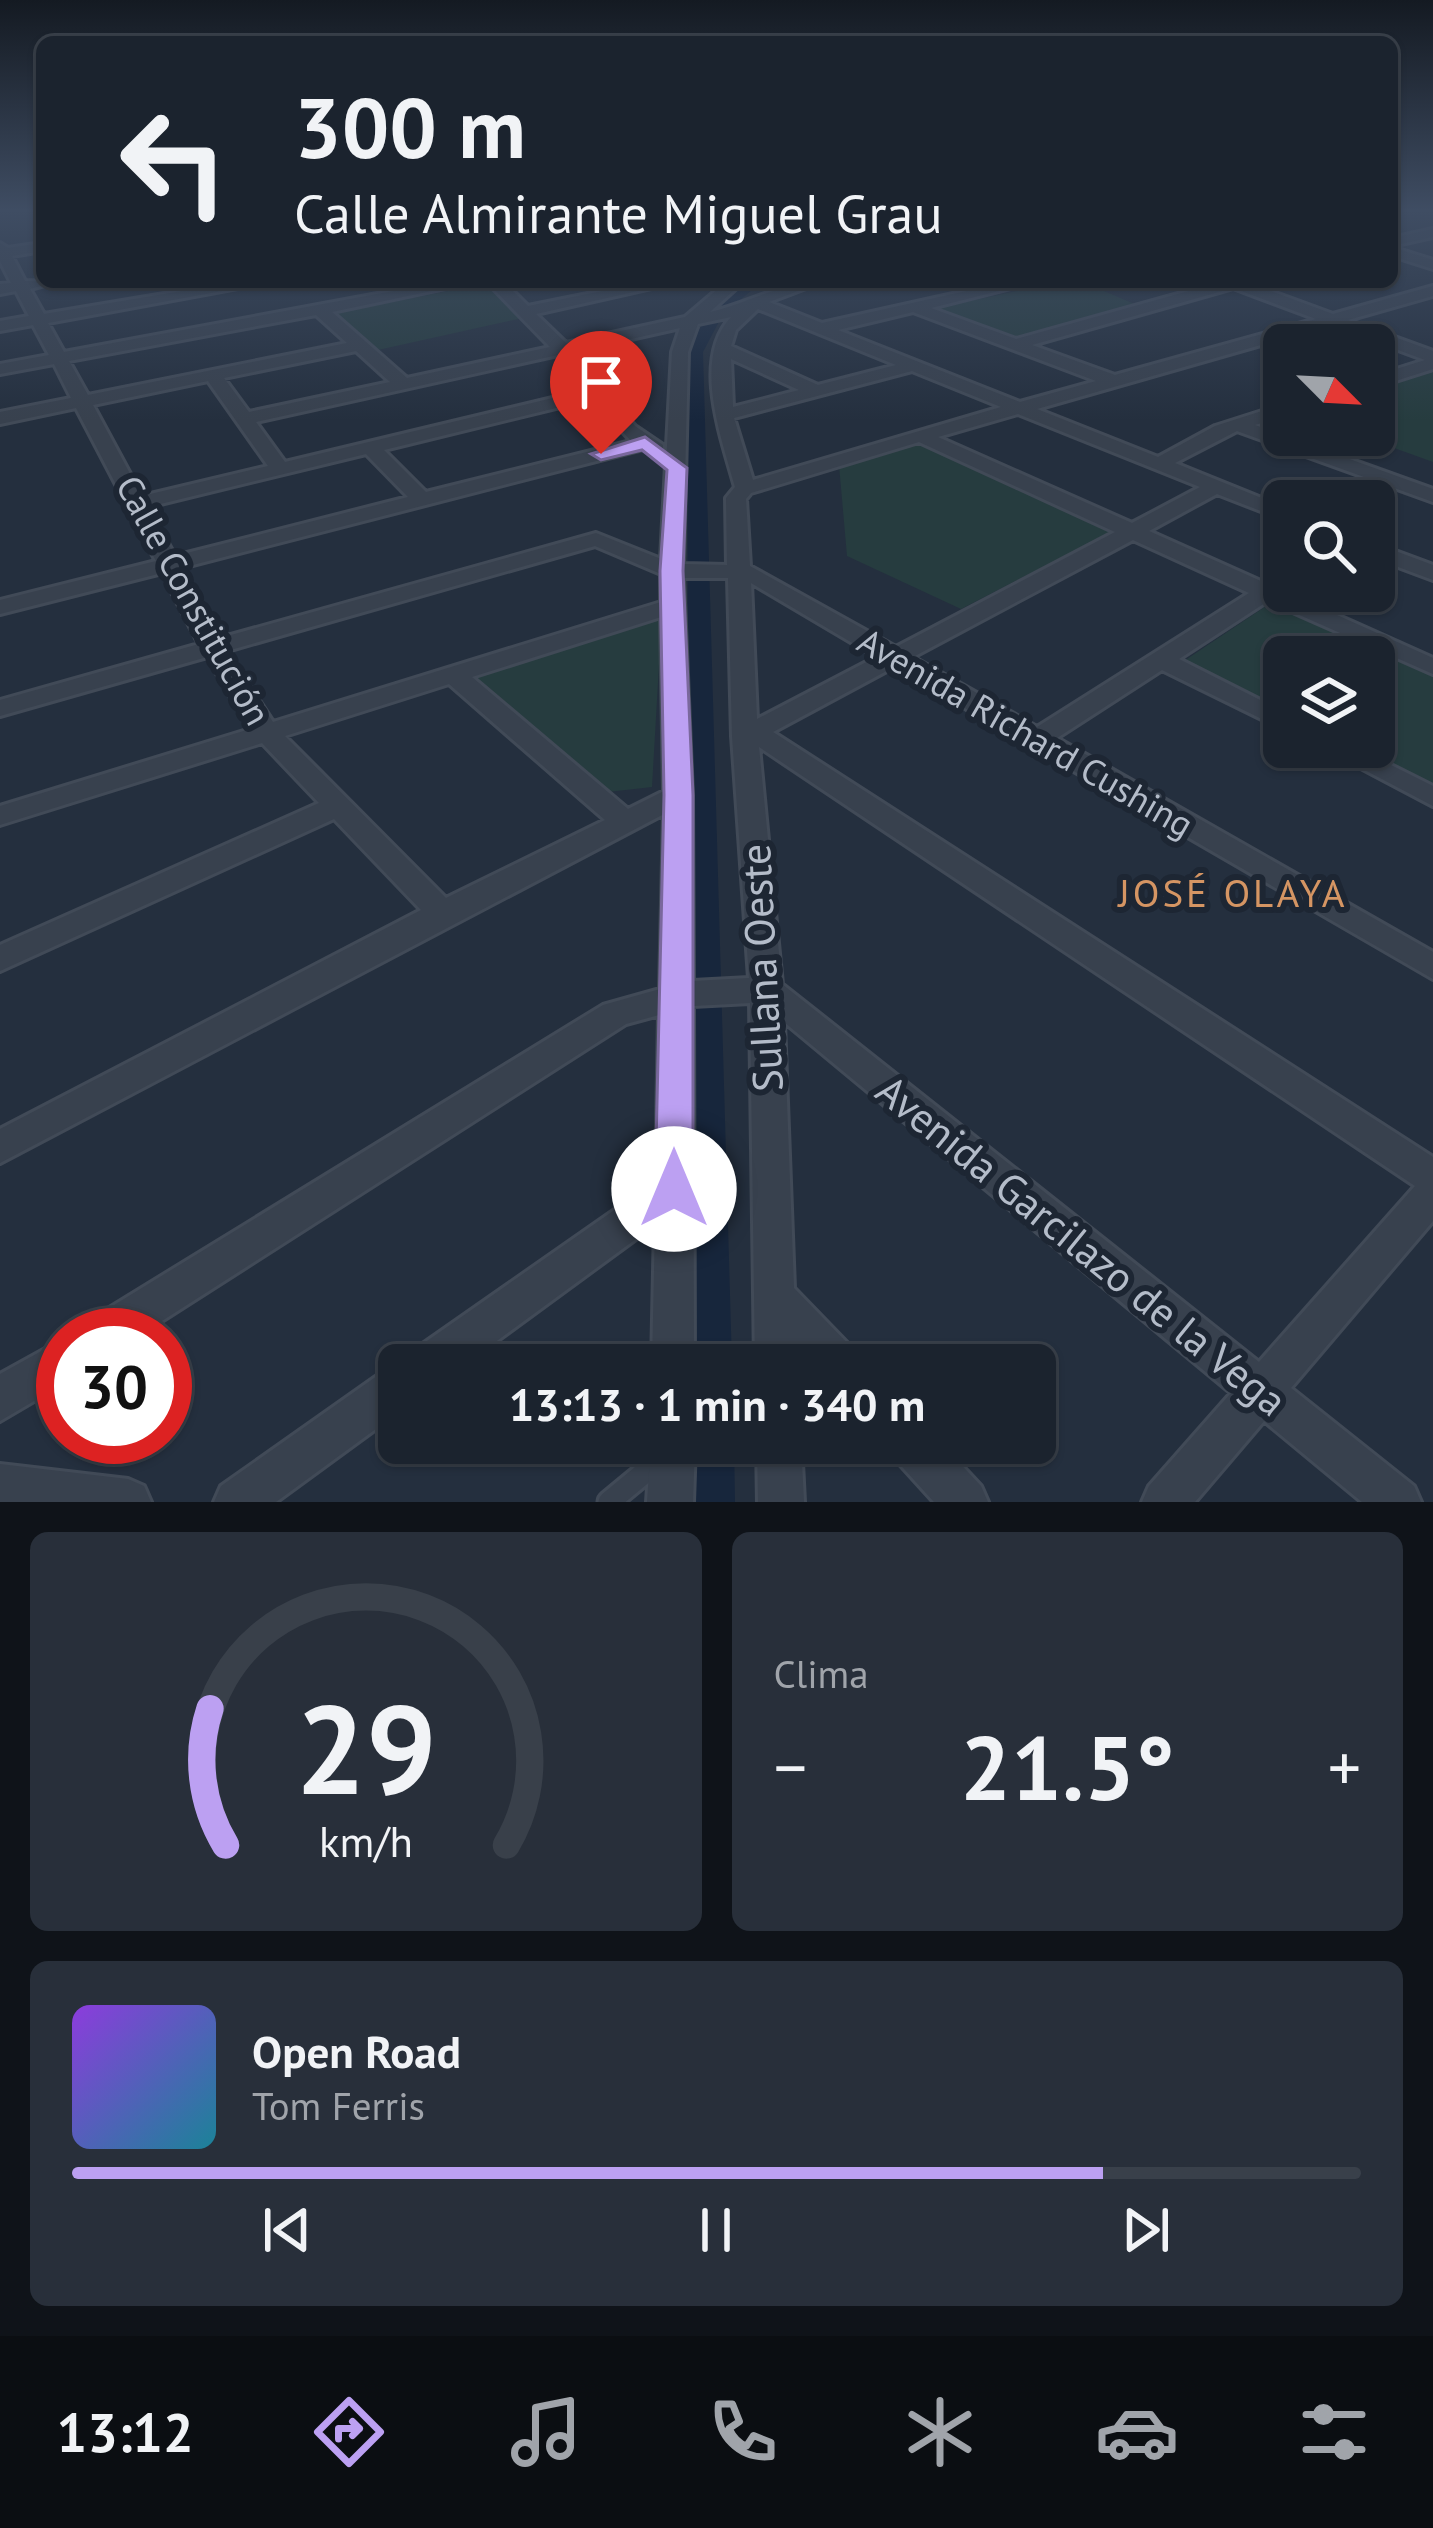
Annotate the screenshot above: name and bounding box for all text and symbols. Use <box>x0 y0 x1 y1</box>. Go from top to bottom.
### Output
text: 300 m <box>294 72 526 181</box>
icon: left <box>96 84 252 240</box>
text: Calle Almirante Miguel Grau <box>294 178 943 248</box>
north arrow <box>1263 324 1395 456</box>
map controls <box>1263 324 1395 768</box>
pin <box>550 331 652 454</box>
icon: arrive <box>568 349 634 415</box>
street label: Calle Constitución <box>106 467 282 733</box>
button: search <box>1263 480 1395 612</box>
street label: Avenida Richard Cushing <box>850 617 1202 847</box>
button: layers <box>1263 636 1395 768</box>
street label: Sullana Oeste <box>727 843 795 1093</box>
district label: JOSÉ OLAYA <box>1116 867 1348 918</box>
street label: Avenida Garcilazo de la Vega <box>865 1062 1299 1428</box>
position arrow <box>611 1126 737 1252</box>
speed limit sign: 30 <box>36 1308 192 1464</box>
text: 13:13 · 1 min · 340 m <box>509 1375 925 1433</box>
text: Clima <box>774 1648 869 1699</box>
text: 29 <box>295 1667 437 1828</box>
text: 21.5° <box>960 1708 1175 1825</box>
text: − <box>774 1724 807 1809</box>
text: + <box>1328 1724 1361 1809</box>
text: km/h <box>319 1812 413 1868</box>
text: Open Road <box>252 2022 461 2080</box>
text: Tom Ferris <box>252 2080 425 2131</box>
icon: previous <box>254 2197 320 2263</box>
icon: pause <box>683 2197 749 2263</box>
icon: next <box>1113 2197 1179 2263</box>
icon: directions <box>307 2390 391 2474</box>
icon: music <box>504 2390 588 2474</box>
icon: phone <box>701 2390 785 2474</box>
icon: climate <box>898 2390 982 2474</box>
icon: car <box>1095 2390 1179 2474</box>
icon: filters <box>1292 2390 1376 2474</box>
text: 13:12 <box>57 2397 194 2467</box>

